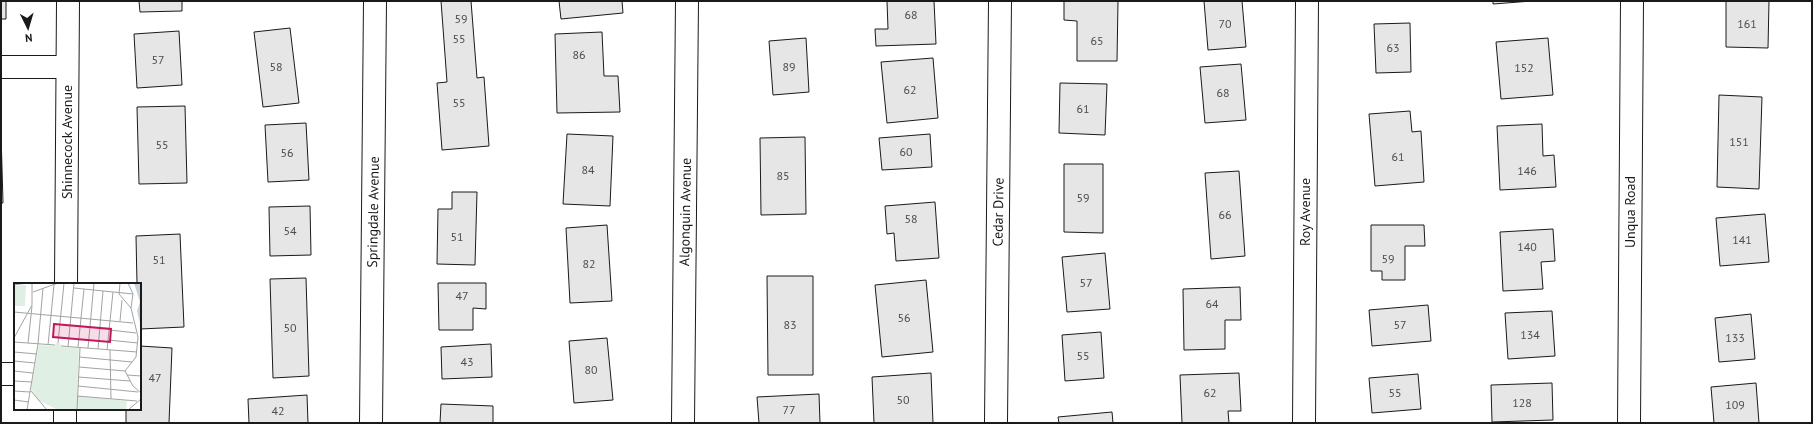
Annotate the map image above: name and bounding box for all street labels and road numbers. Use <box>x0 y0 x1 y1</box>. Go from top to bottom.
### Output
street label: Shinnecock Avenue <box>58 85 76 199</box>
street label: Springdale Avenue <box>363 156 383 268</box>
street label: Algonquin Avenue <box>675 158 695 266</box>
street label: Unqua Road <box>1621 176 1639 248</box>
street label: Cedar Drive <box>988 177 1008 247</box>
street label: Roy Avenue <box>1296 178 1314 246</box>

